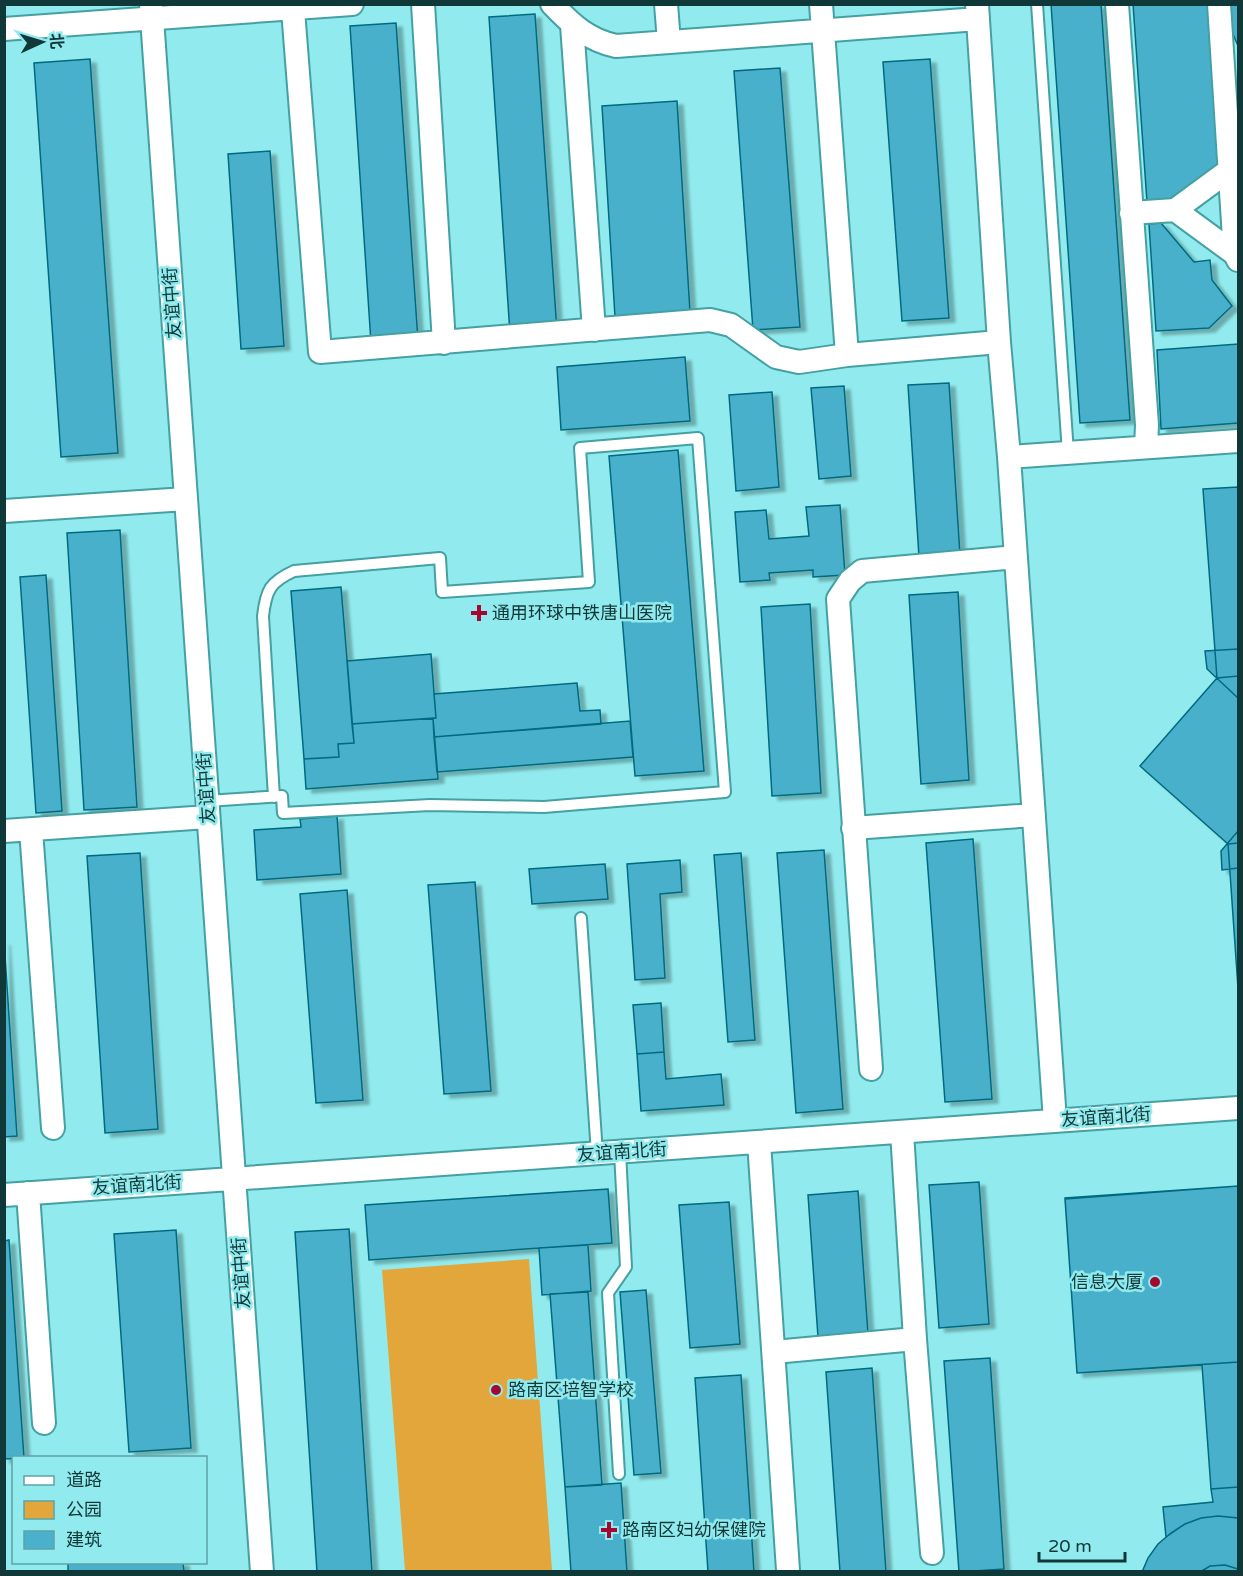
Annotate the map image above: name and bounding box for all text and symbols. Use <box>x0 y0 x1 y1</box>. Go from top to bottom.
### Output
north arrow <box>12 12 72 72</box>
text: 北 <box>45 32 67 50</box>
street label: 友谊中街 <box>159 266 185 340</box>
place label: 通用环球中铁唐山医院 <box>492 602 672 624</box>
marker: 通用环球中铁唐山医院 <box>470 604 488 622</box>
street label: 友谊中街 <box>193 751 219 825</box>
street label: 友谊南北街 <box>1060 1103 1152 1131</box>
street label: 友谊南北街 <box>576 1138 668 1166</box>
street label: 友谊南北街 <box>91 1171 183 1199</box>
street label: 友谊中街 <box>228 1236 254 1310</box>
place label: 信息大厦 <box>1071 1271 1143 1293</box>
marker: 信息大厦 <box>1148 1275 1162 1289</box>
place label: 路南区培智学校 <box>508 1379 634 1401</box>
marker: 路南区培智学校 <box>489 1383 503 1397</box>
legend <box>12 1456 207 1564</box>
text: 道路 <box>66 1469 102 1491</box>
text: 公园 <box>66 1499 102 1521</box>
place label: 路南区妇幼保健院 <box>622 1519 766 1541</box>
marker: 路南区妇幼保健院 <box>600 1521 618 1539</box>
scale bar <box>1039 1525 1124 1563</box>
text: 建筑 <box>66 1529 102 1551</box>
text: 20 m <box>1048 1535 1092 1557</box>

